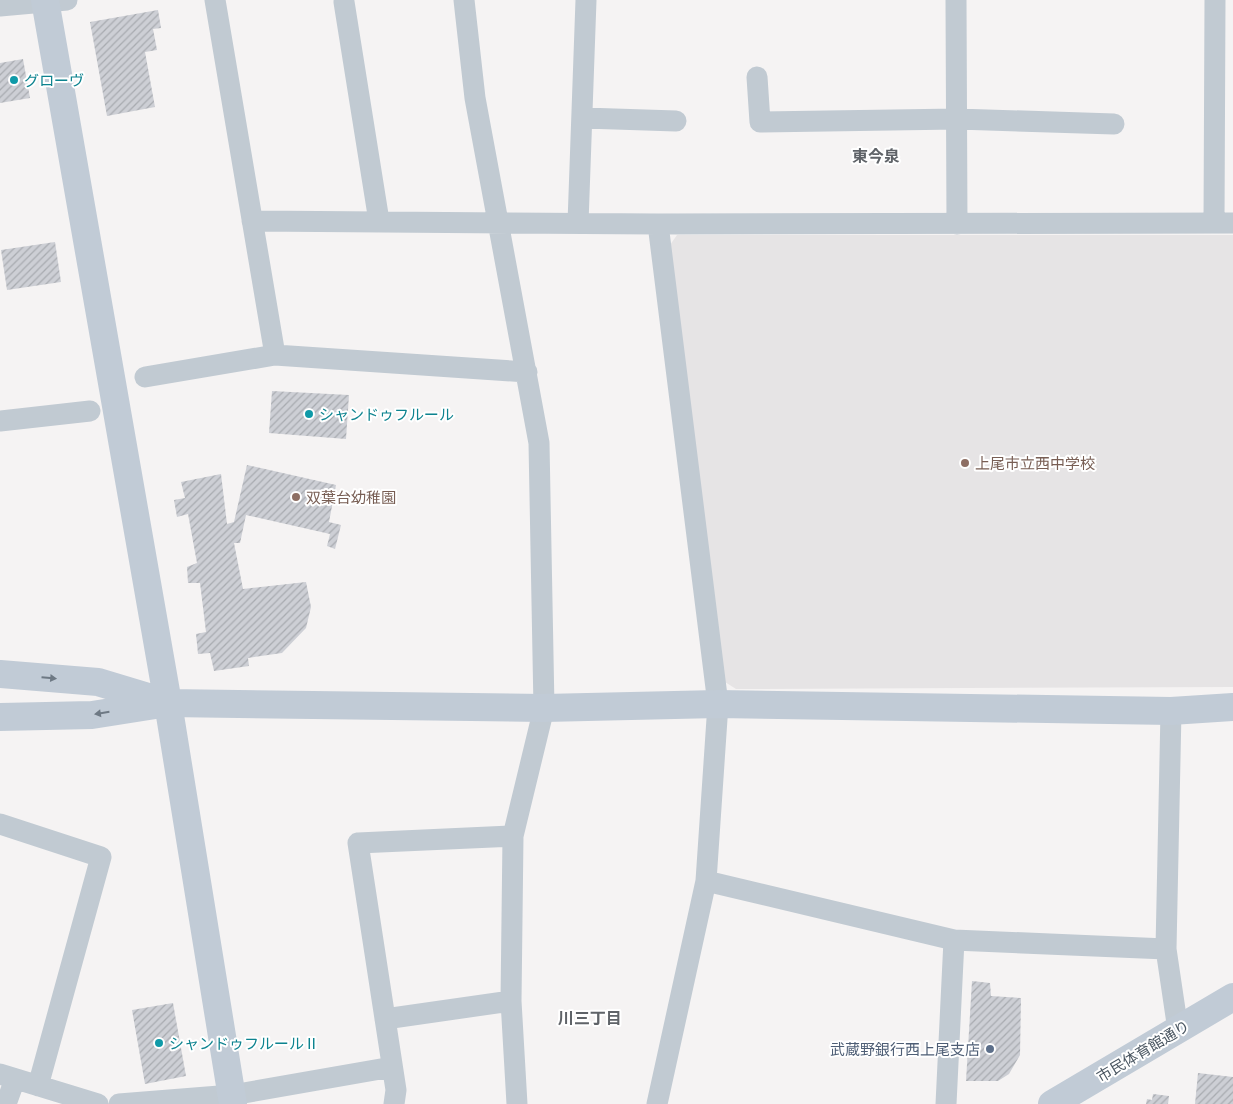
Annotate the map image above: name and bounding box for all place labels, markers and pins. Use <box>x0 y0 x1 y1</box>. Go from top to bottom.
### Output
place label: グローヴ <box>24 71 84 90</box>
marker: グローヴ <box>8 74 20 86</box>
place label: シャンドゥフルール <box>319 405 454 424</box>
marker: シャンドゥフルール <box>303 408 315 420</box>
place label: 上尾市立西中学校 <box>975 454 1095 473</box>
marker: 上尾市立西中学校 <box>959 457 971 469</box>
place label: 双葉台幼稚園 <box>306 488 396 507</box>
marker: 双葉台幼稚園 <box>290 491 302 503</box>
place label: シャンドゥフルールⅡ <box>169 1034 319 1053</box>
marker: シャンドゥフルールⅡ <box>153 1037 165 1049</box>
place label: 武蔵野銀行西上尾支店 <box>830 1040 980 1059</box>
marker: 武蔵野銀行西上尾支店 <box>984 1043 996 1055</box>

